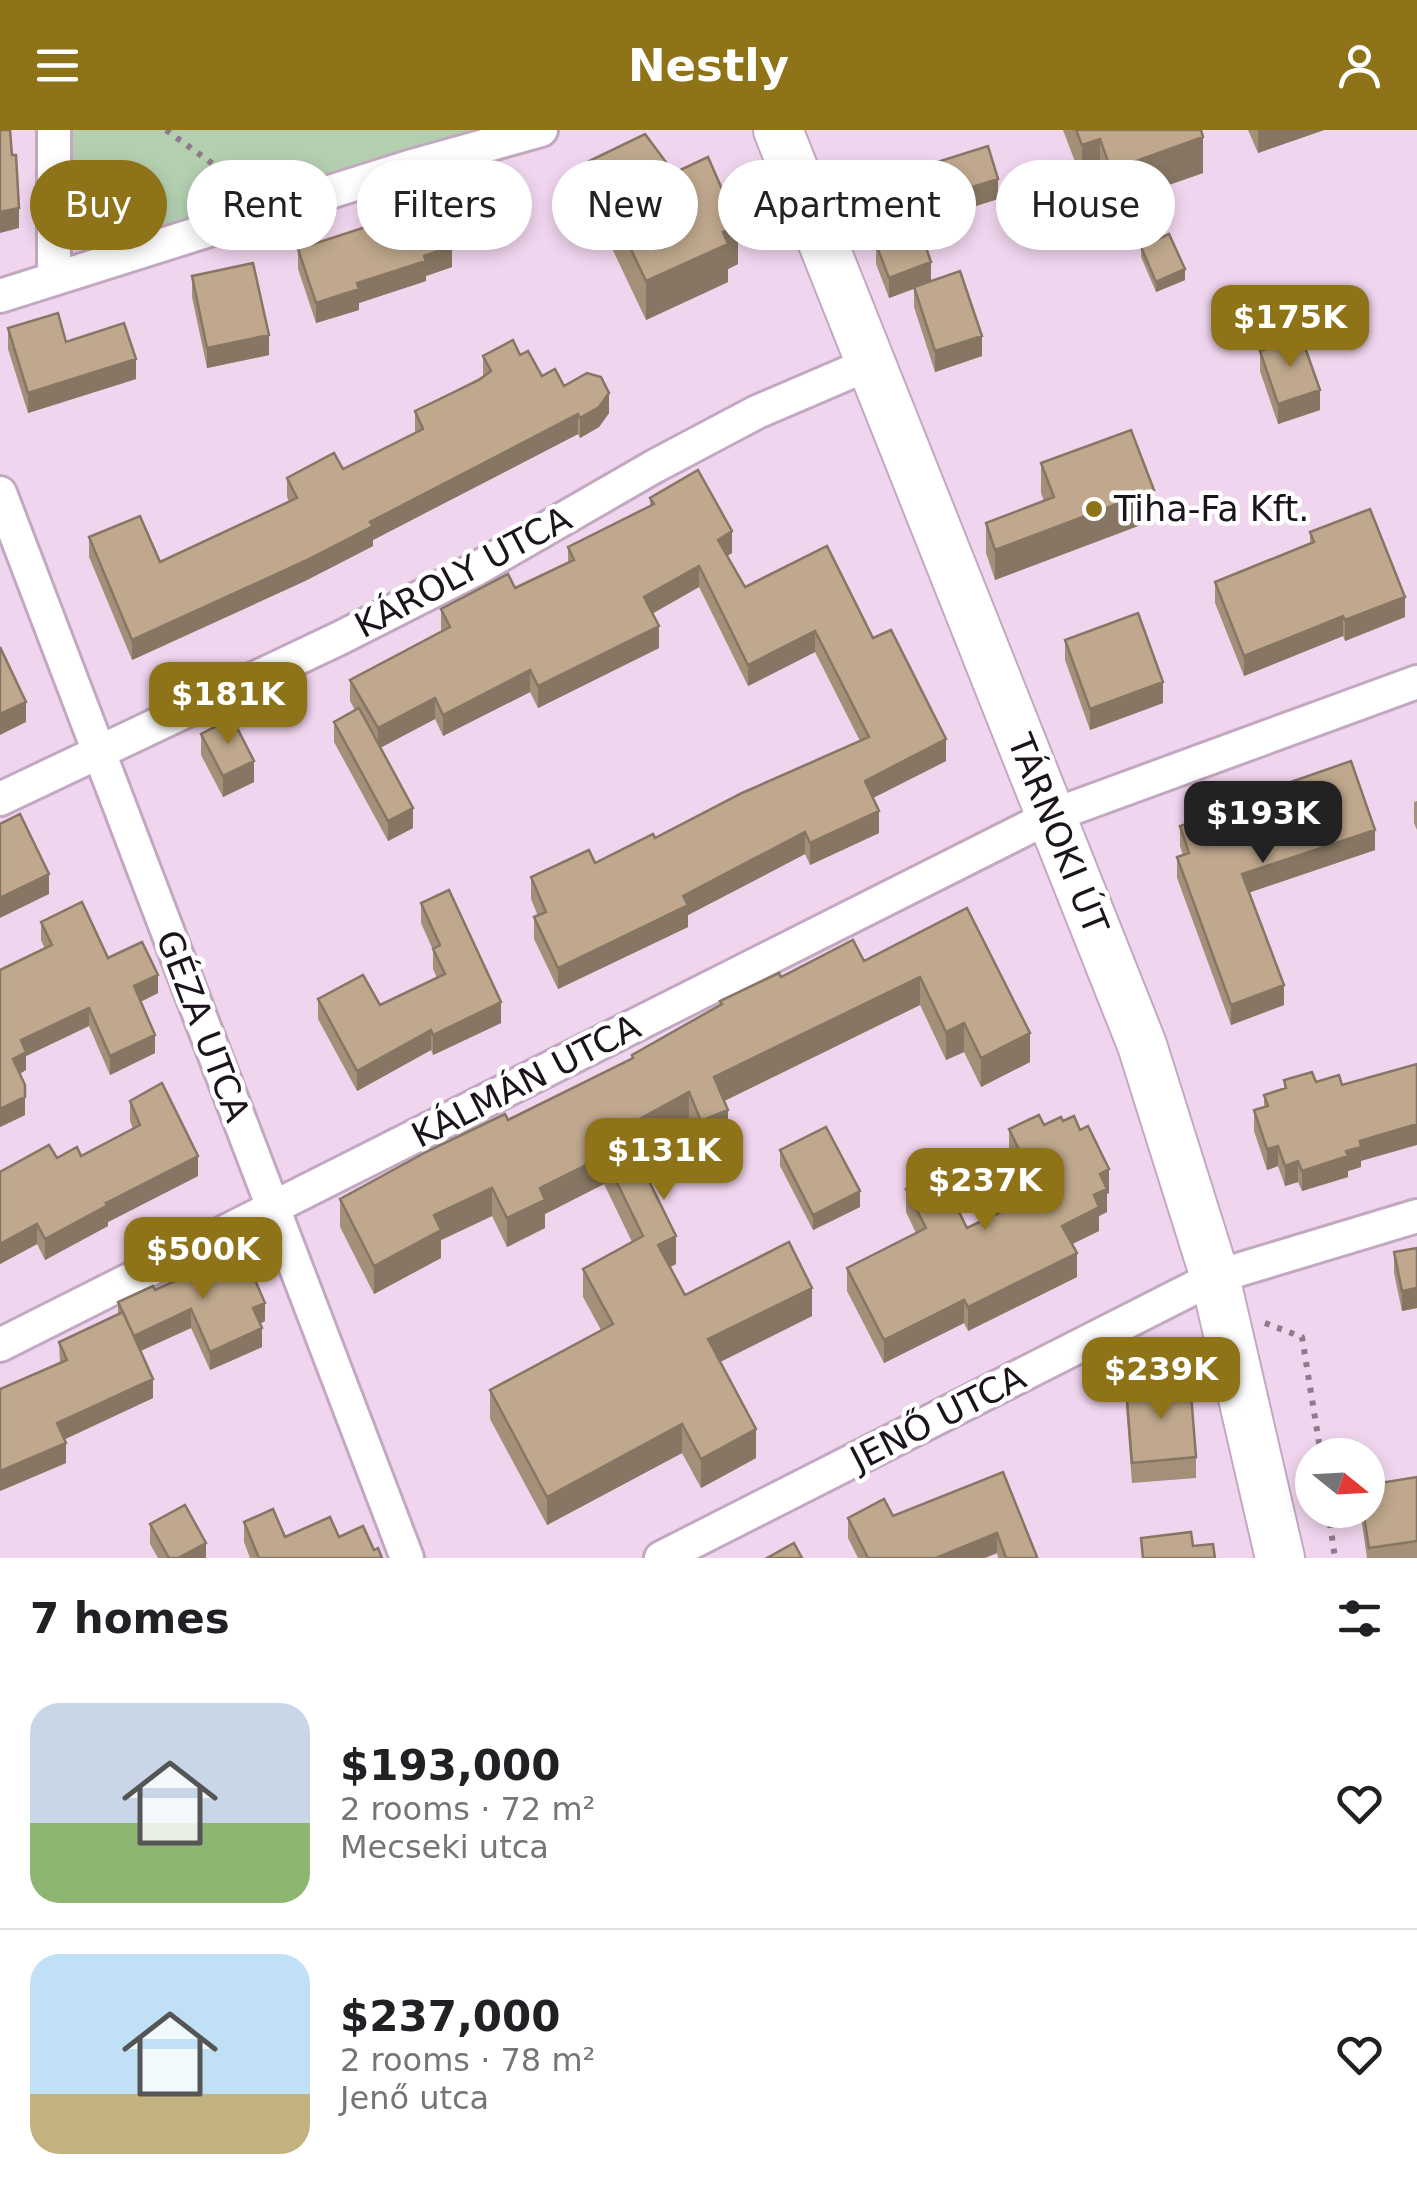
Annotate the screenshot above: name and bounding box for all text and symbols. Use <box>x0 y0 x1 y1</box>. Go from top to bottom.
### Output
icon: menu <box>30 38 85 93</box>
icon: person <box>1332 38 1387 93</box>
text: Nestly <box>628 39 789 92</box>
chip: Buy <box>30 160 167 250</box>
chip: Rent <box>187 160 337 250</box>
chip: Filters <box>357 160 532 250</box>
chip: New <box>552 160 698 250</box>
chip: Apartment <box>718 160 976 250</box>
chip: House <box>996 160 1175 250</box>
pin: $175K <box>1220 285 1360 370</box>
text: $175K <box>1233 298 1347 336</box>
place label: Tiha-Fa Kft. <box>1113 489 1309 529</box>
street label: KÁROLY UTCA <box>348 497 578 646</box>
marker: Tiha-Fa Kft. <box>1083 498 1105 520</box>
pin: $181K <box>158 662 298 747</box>
text: $181K <box>171 675 285 713</box>
street label: TÁRNOKI ÚT <box>999 727 1117 940</box>
pin: $193K <box>1193 781 1333 866</box>
text: $193K <box>1206 794 1320 832</box>
street label: GÉZA UTCA <box>148 924 259 1127</box>
street label: KÁLMÁN UTCA <box>405 1005 647 1156</box>
pin: $131K <box>594 1118 734 1203</box>
text: $131K <box>607 1131 721 1169</box>
pin: $237K <box>915 1148 1055 1233</box>
text: $237K <box>928 1161 1042 1199</box>
pin: $500K <box>133 1217 273 1302</box>
text: $500K <box>146 1230 260 1268</box>
pin: $239K <box>1091 1337 1231 1422</box>
text: $239K <box>1104 1350 1218 1388</box>
street label: JENŐ UTCA <box>842 1356 1032 1480</box>
north arrow <box>1295 1438 1385 1528</box>
map controls <box>1295 1438 1385 1528</box>
icon: filters <box>1332 1591 1387 1646</box>
text: 7 homes <box>30 1594 230 1643</box>
text: $193,000 <box>340 1741 561 1790</box>
icon: home <box>110 1743 230 1863</box>
icon: heart <box>1332 1776 1387 1831</box>
text: 2 rooms · 72 m² <box>340 1790 595 1828</box>
text: Mecseki utca <box>340 1828 549 1866</box>
text: $237,000 <box>340 1992 561 2041</box>
icon: home <box>110 1994 230 2114</box>
icon: heart <box>1332 2027 1387 2082</box>
text: 2 rooms · 78 m² <box>340 2041 595 2079</box>
text: Jenő utca <box>340 2079 489 2117</box>

